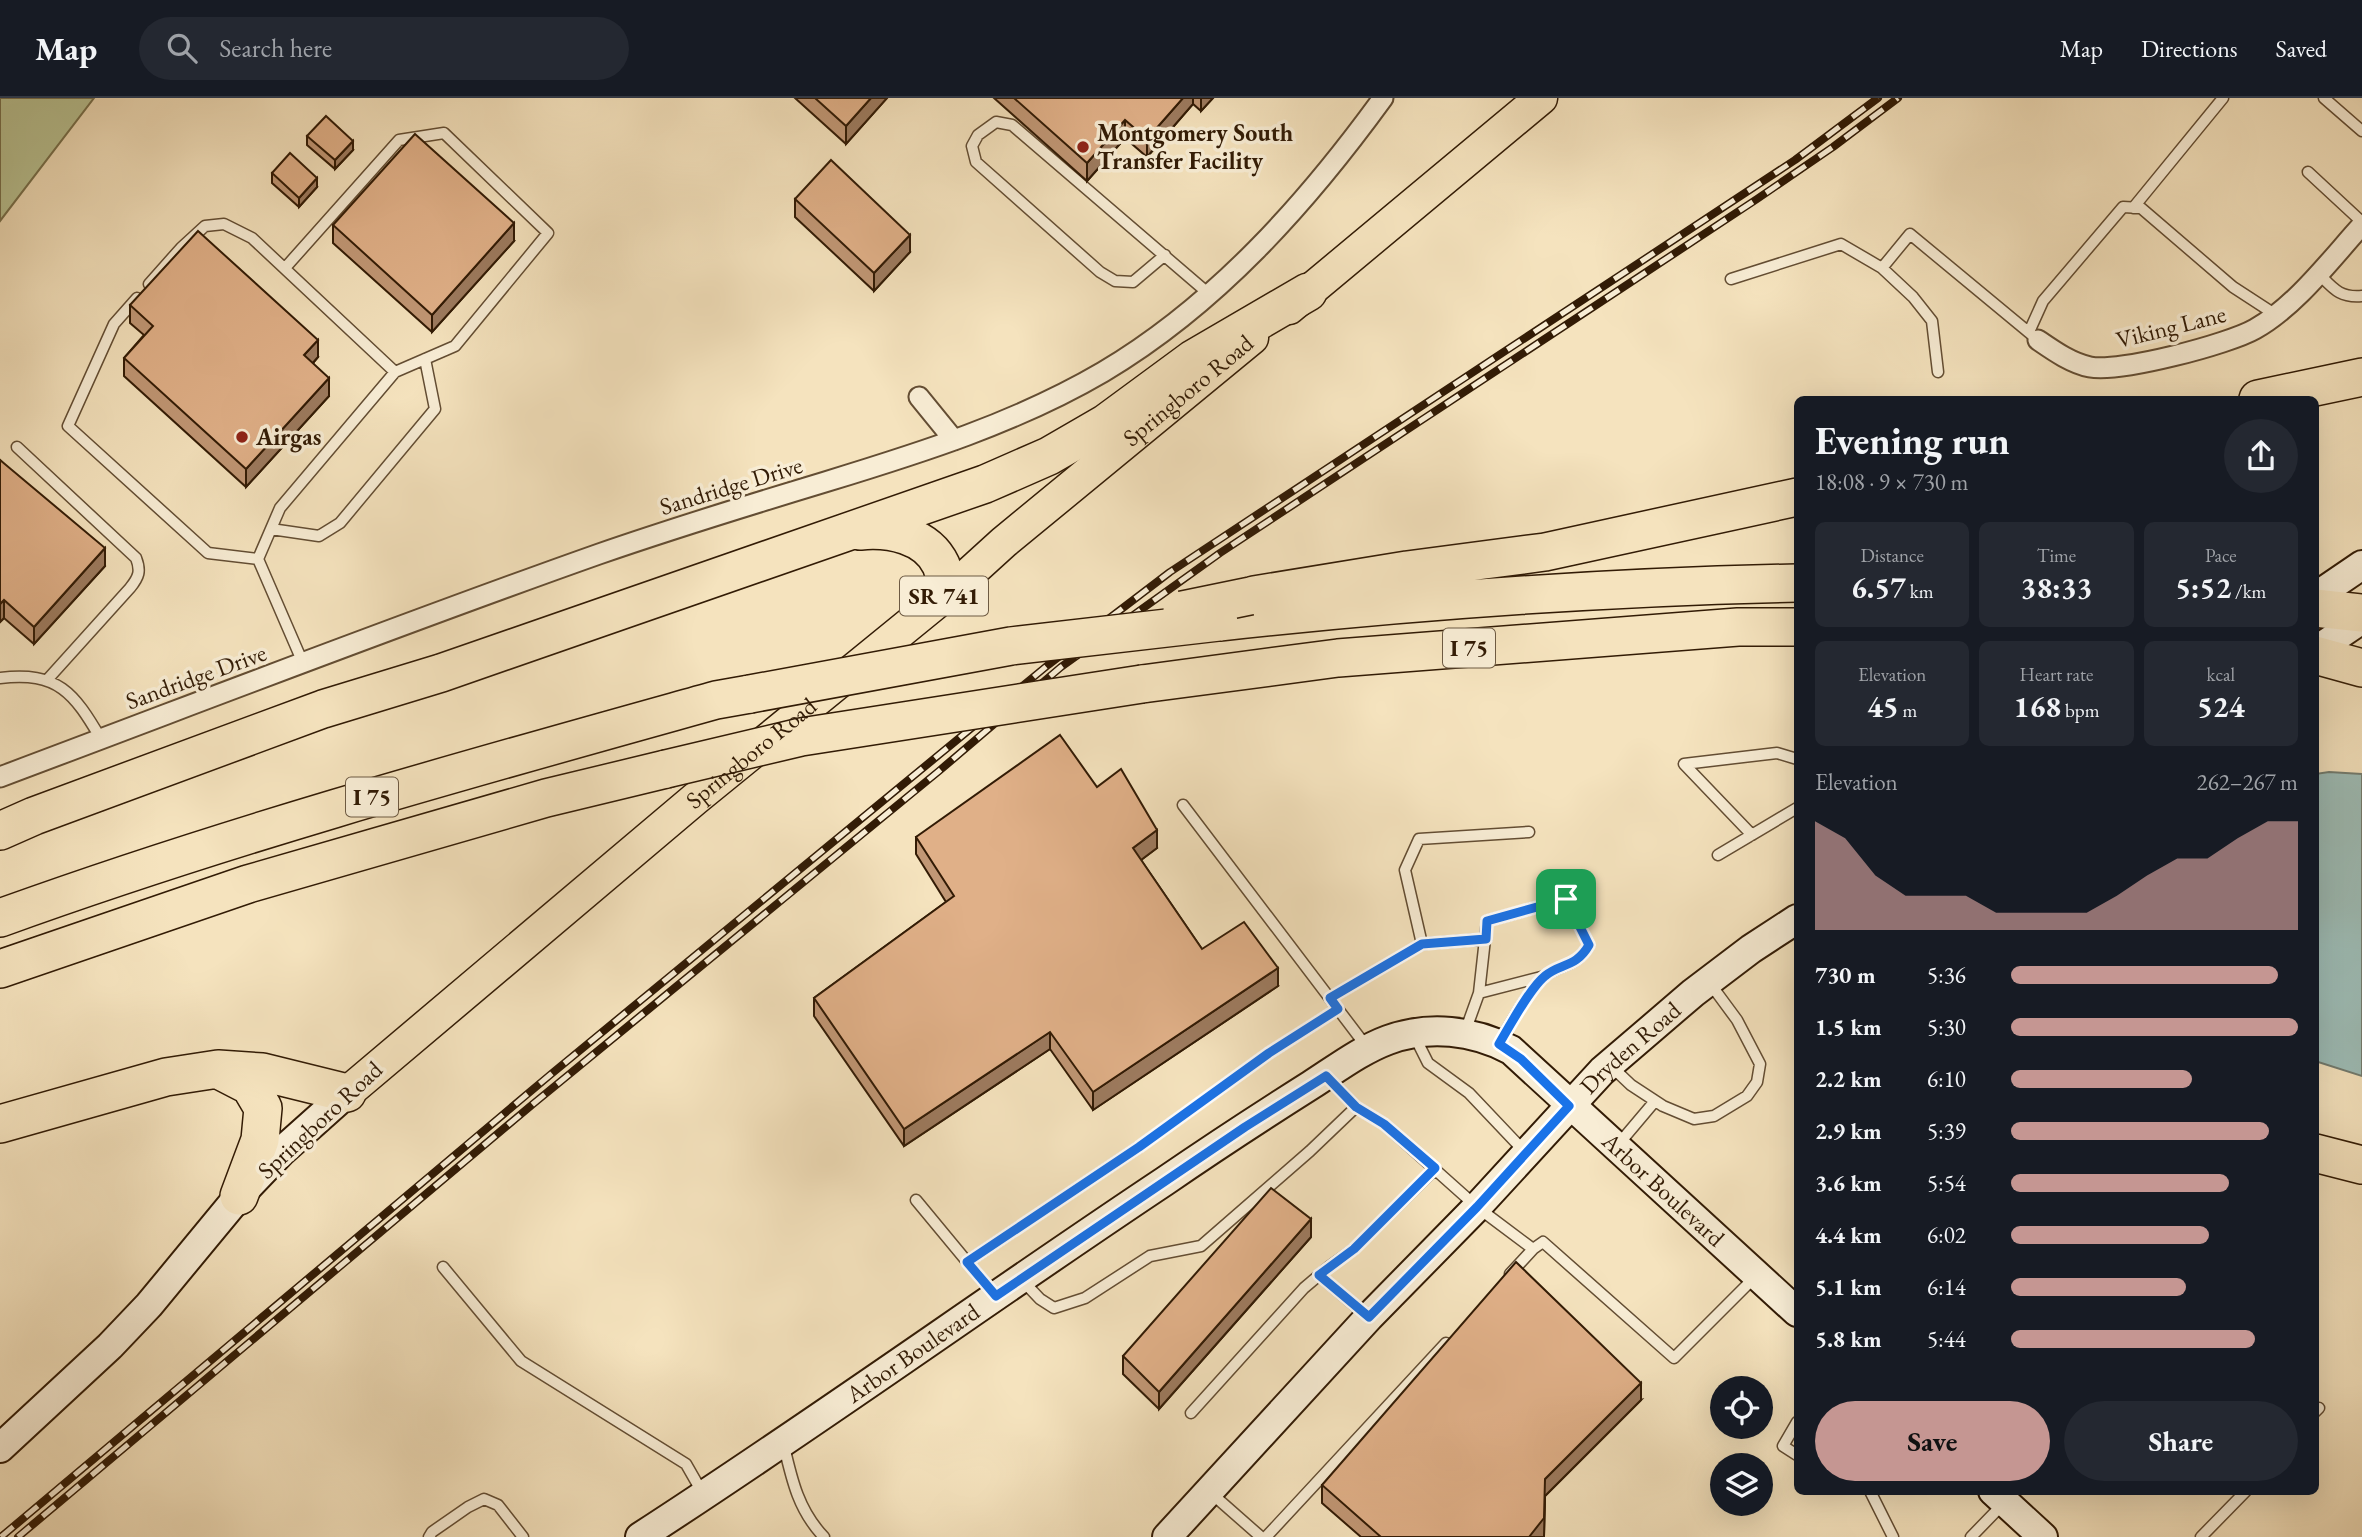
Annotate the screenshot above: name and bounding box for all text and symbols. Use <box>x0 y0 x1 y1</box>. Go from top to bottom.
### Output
search box <box>139 17 629 80</box>
text: Map <box>35 27 97 70</box>
icon: search <box>163 29 201 67</box>
text: Search here <box>219 31 332 65</box>
text: Map <box>2060 33 2103 64</box>
text: Directions <box>2141 33 2238 64</box>
text: Saved <box>2276 33 2327 64</box>
place label: Montgomery South Transfer Facility <box>1097 117 1294 177</box>
marker: Montgomery South Transfer Facility <box>1075 139 1091 155</box>
street label: Viking Lane <box>2113 298 2229 355</box>
street label: Springboro Road <box>1116 327 1260 453</box>
text: Evening run <box>1815 416 2010 465</box>
button: share <box>2224 419 2298 493</box>
place label: Airgas <box>255 421 321 453</box>
marker: Airgas <box>234 429 250 445</box>
street label: Sandridge Drive <box>656 449 806 522</box>
text: 18:08 · 9 × 730 m <box>1815 467 1968 497</box>
text: Distance <box>1860 543 1924 568</box>
text: Time <box>2037 543 2076 568</box>
text: Pace <box>2205 543 2237 568</box>
text: 6.57 <box>1851 568 1906 607</box>
text: 38:33 <box>2021 568 2092 607</box>
text: 5:52 <box>2175 568 2231 607</box>
road number: SR 741 <box>900 576 988 616</box>
text: km <box>1906 579 1933 604</box>
text: /km <box>2231 579 2266 604</box>
road number: I 75 <box>1443 628 1495 668</box>
street label: Sandridge Drive <box>121 637 270 716</box>
text: Elevation <box>1858 662 1926 687</box>
text: Heart rate <box>2020 662 2093 687</box>
text: kcal <box>2207 662 2235 687</box>
text: 45 <box>1867 687 1899 726</box>
text: 168 <box>2014 687 2061 726</box>
text: 524 <box>2197 687 2245 726</box>
street label: Springboro Road <box>679 690 823 815</box>
text: m <box>1899 698 1917 723</box>
text: bpm <box>2061 698 2099 723</box>
text: Elevation <box>1815 767 1898 797</box>
text: 262–267 m <box>2197 767 2298 797</box>
road number: I 75 <box>346 778 398 817</box>
pin <box>1536 869 1596 929</box>
icon: arrive <box>1547 880 1585 918</box>
text: 730 m <box>1815 960 1876 990</box>
text: 5:36 <box>1927 960 1966 990</box>
street label: Dryden Road <box>1572 994 1688 1100</box>
text: 1.5 km <box>1815 1012 1882 1042</box>
text: 5:30 <box>1927 1012 1966 1042</box>
street label: Springboro Road <box>251 1053 389 1185</box>
text: 2.2 km <box>1815 1064 1882 1094</box>
text: 6:10 <box>1927 1064 1966 1094</box>
text: 2.9 km <box>1815 1116 1882 1146</box>
text: 5:39 <box>1927 1116 1966 1146</box>
street label: Arbor Boulevard <box>1595 1125 1732 1254</box>
text: 3.6 km <box>1815 1168 1882 1198</box>
text: 5:54 <box>1927 1168 1966 1198</box>
text: 4.4 km <box>1815 1220 1882 1250</box>
text: 6:02 <box>1927 1220 1966 1250</box>
text: 5.1 km <box>1815 1272 1882 1302</box>
text: 6:14 <box>1927 1272 1966 1302</box>
street label: Arbor Boulevard <box>839 1295 986 1410</box>
text: 5.8 km <box>1815 1324 1882 1354</box>
text: 5:44 <box>1927 1324 1966 1354</box>
map controls <box>1710 1376 1773 1516</box>
button: locate <box>1710 1376 1773 1439</box>
button: Save <box>1815 1401 2050 1481</box>
button: Share <box>2064 1401 2298 1481</box>
button: layers <box>1710 1453 1773 1516</box>

